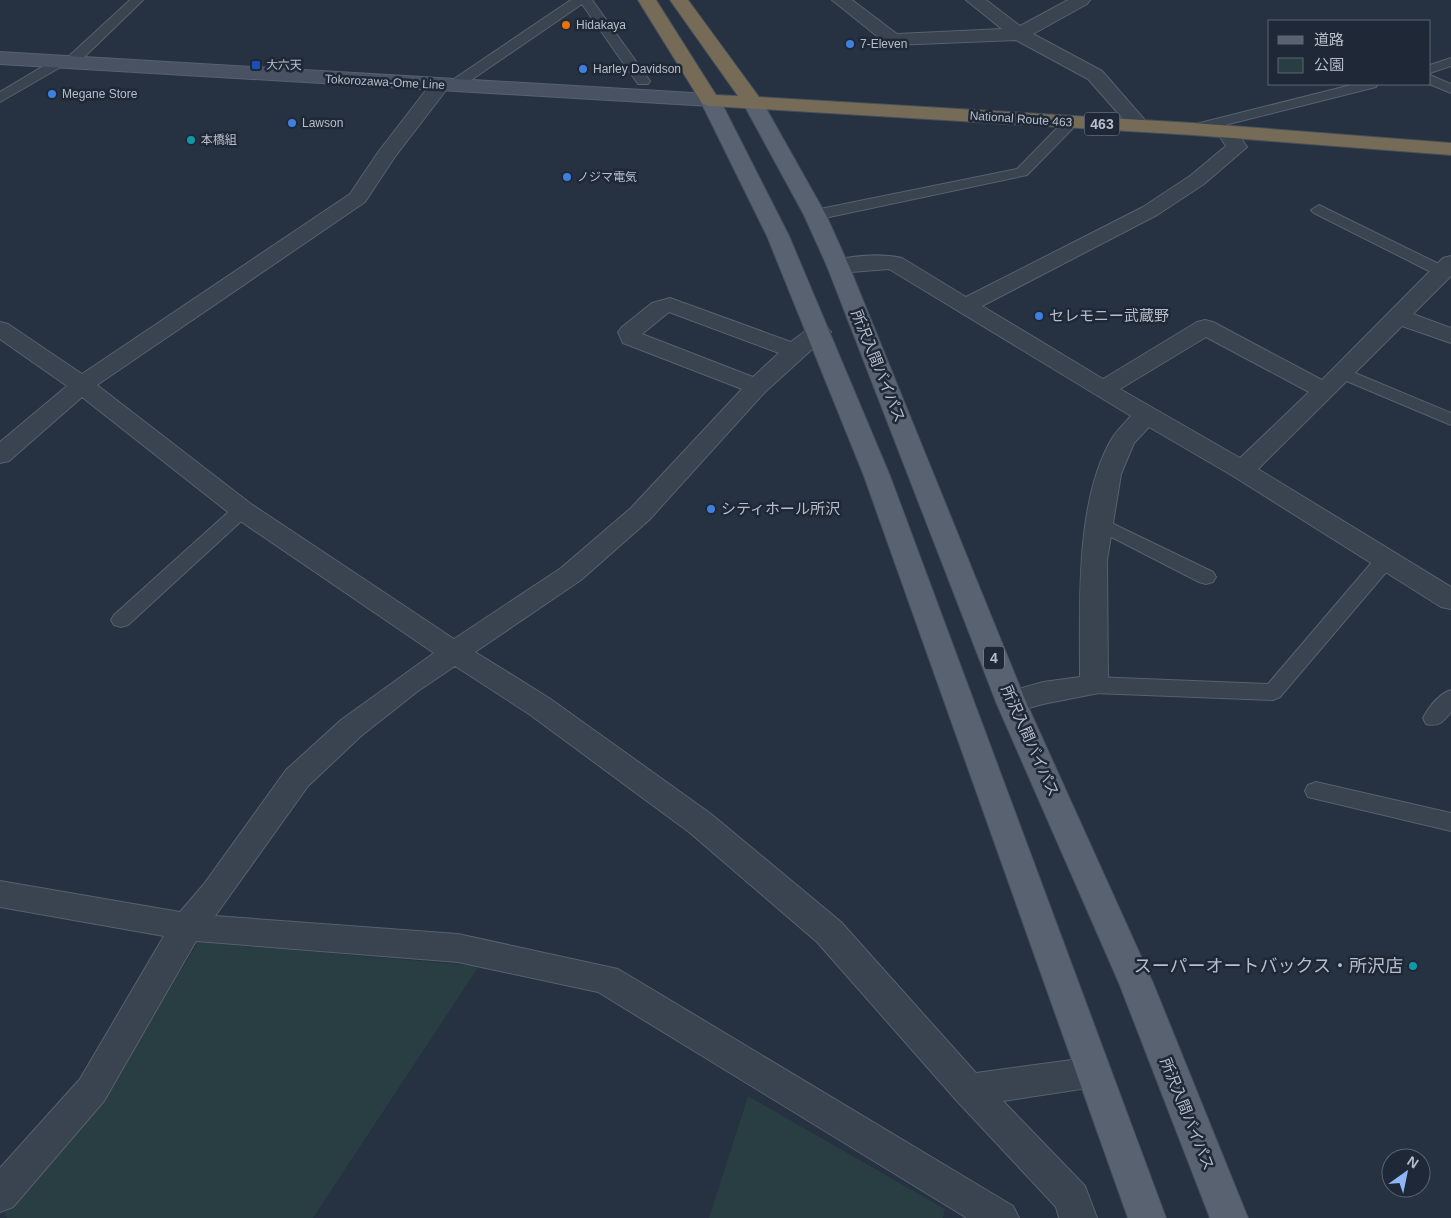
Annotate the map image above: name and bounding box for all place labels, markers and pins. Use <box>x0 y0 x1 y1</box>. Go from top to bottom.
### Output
place label: Hidakaya <box>576 18 626 32</box>
marker: Hidakaya <box>560 19 572 31</box>
place label: 7-Eleven <box>860 37 907 51</box>
marker: 7-Eleven <box>844 38 856 50</box>
place label: 大六天 <box>266 58 302 72</box>
marker: 大六天 <box>250 59 262 71</box>
place label: Harley Davidson <box>593 62 681 76</box>
marker: Harley Davidson <box>577 63 589 75</box>
place label: Megane Store <box>62 87 138 101</box>
marker: Megane Store <box>46 88 58 100</box>
place label: Lawson <box>302 116 343 130</box>
marker: Lawson <box>286 117 298 129</box>
place label: 本橋組 <box>201 133 237 147</box>
marker: 本橋組 <box>185 134 197 146</box>
place label: ノジマ電気 <box>577 170 637 184</box>
marker: ノジマ電気 <box>561 171 573 183</box>
place label: セレモニー武蔵野 <box>1049 307 1169 324</box>
marker: セレモニー武蔵野 <box>1033 310 1045 322</box>
place label: シティホール所沢 <box>721 500 840 517</box>
marker: シティホール所沢 <box>705 503 717 515</box>
place label: スーパーオートバックス・所沢店 <box>1134 956 1403 976</box>
marker: スーパーオートバックス・所沢店 <box>1407 960 1419 972</box>

